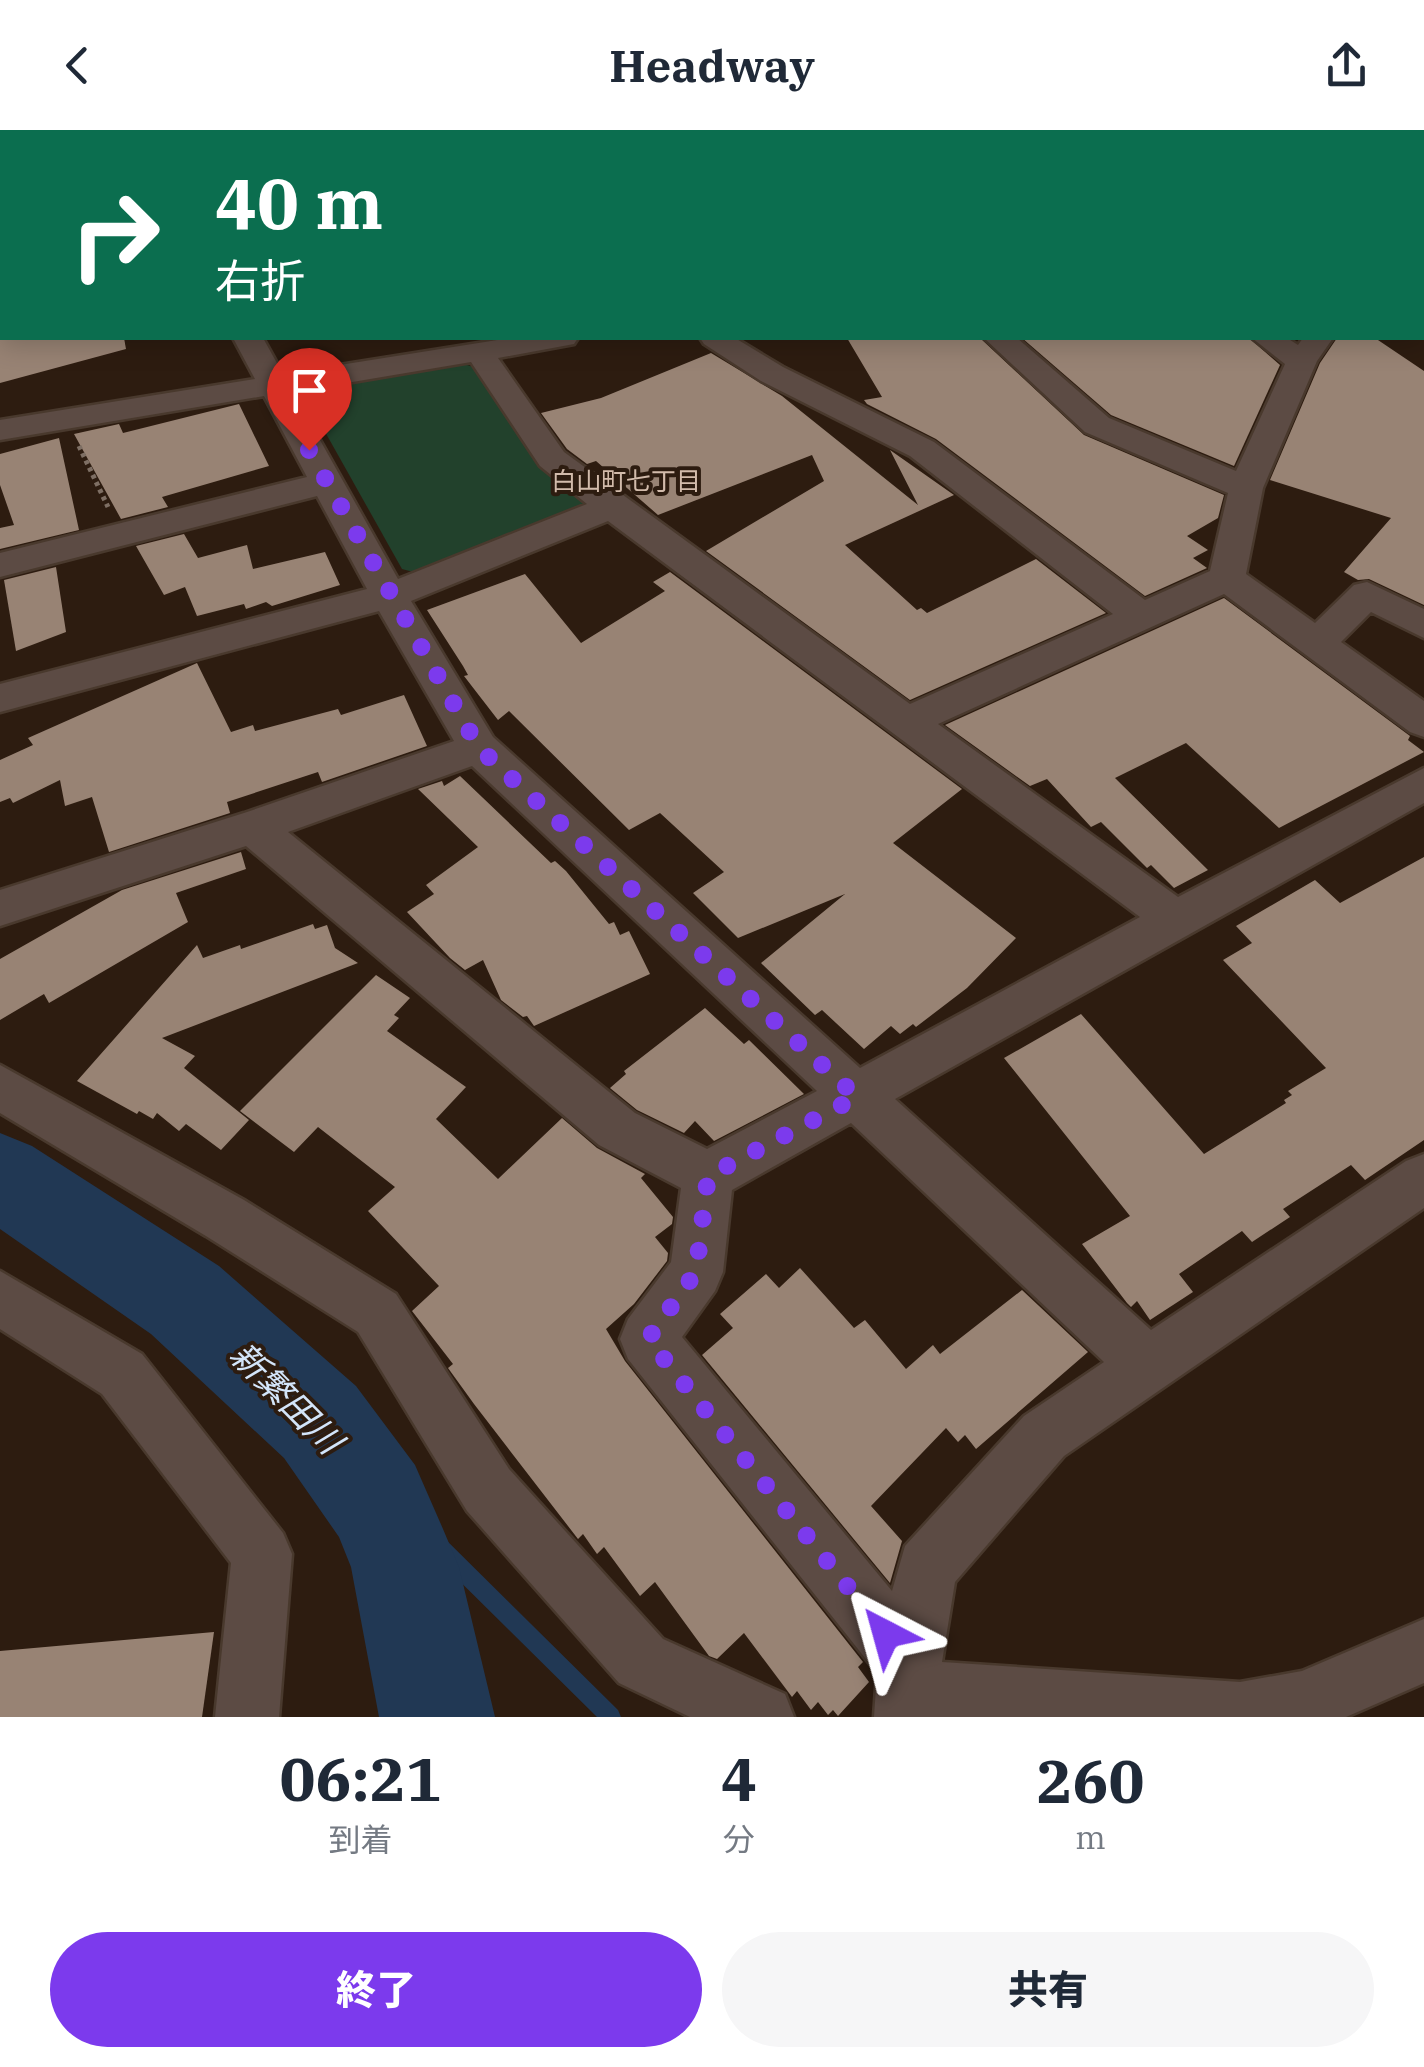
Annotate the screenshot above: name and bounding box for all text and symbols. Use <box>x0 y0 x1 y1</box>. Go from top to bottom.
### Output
text: Headway <box>609 36 815 94</box>
icon: back <box>50 38 105 93</box>
icon: share <box>1319 38 1374 93</box>
text: 40 m <box>215 157 383 248</box>
icon: right <box>50 170 180 300</box>
text: 右折 <box>215 251 305 309</box>
pin <box>267 348 352 451</box>
icon: arrive <box>282 363 337 418</box>
district label: 白山町七丁目 <box>551 464 701 497</box>
water label: 新繁田川 <box>221 1332 355 1466</box>
position arrow <box>834 1582 938 1686</box>
text: 06:21 <box>279 1739 442 1818</box>
text: 4 <box>721 1739 757 1818</box>
text: 260 <box>1037 1741 1145 1820</box>
text: m <box>1075 1816 1106 1858</box>
text: 到着 <box>329 1818 393 1860</box>
text: 分 <box>723 1818 755 1860</box>
button: 終了 <box>50 1932 702 2047</box>
button: 共有 <box>722 1932 1374 2047</box>

